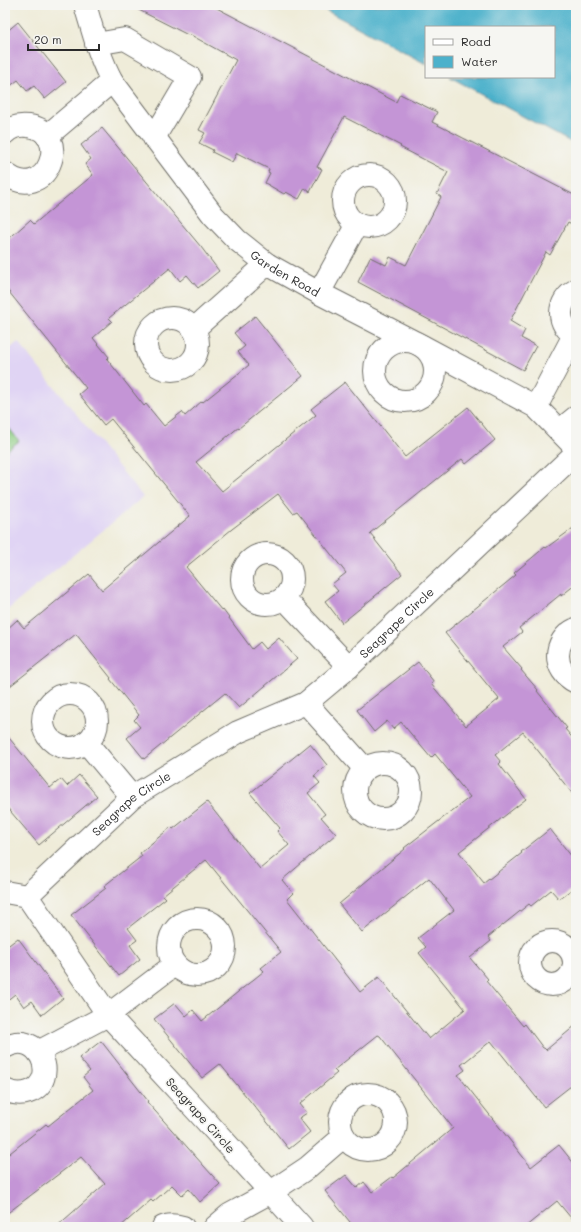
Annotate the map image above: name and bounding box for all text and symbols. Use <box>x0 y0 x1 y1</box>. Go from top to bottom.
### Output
scale bar <box>28 26 99 52</box>
legend <box>425 26 555 78</box>
text: 20 m <box>34 31 62 47</box>
text: Road <box>461 33 491 49</box>
text: Water <box>461 53 498 69</box>
street label: Garden Road <box>247 246 323 300</box>
street label: Seagrape Circle <box>356 583 437 661</box>
street label: Seagrape Circle <box>88 767 173 839</box>
street label: Seagrape Circle <box>163 1074 239 1156</box>

